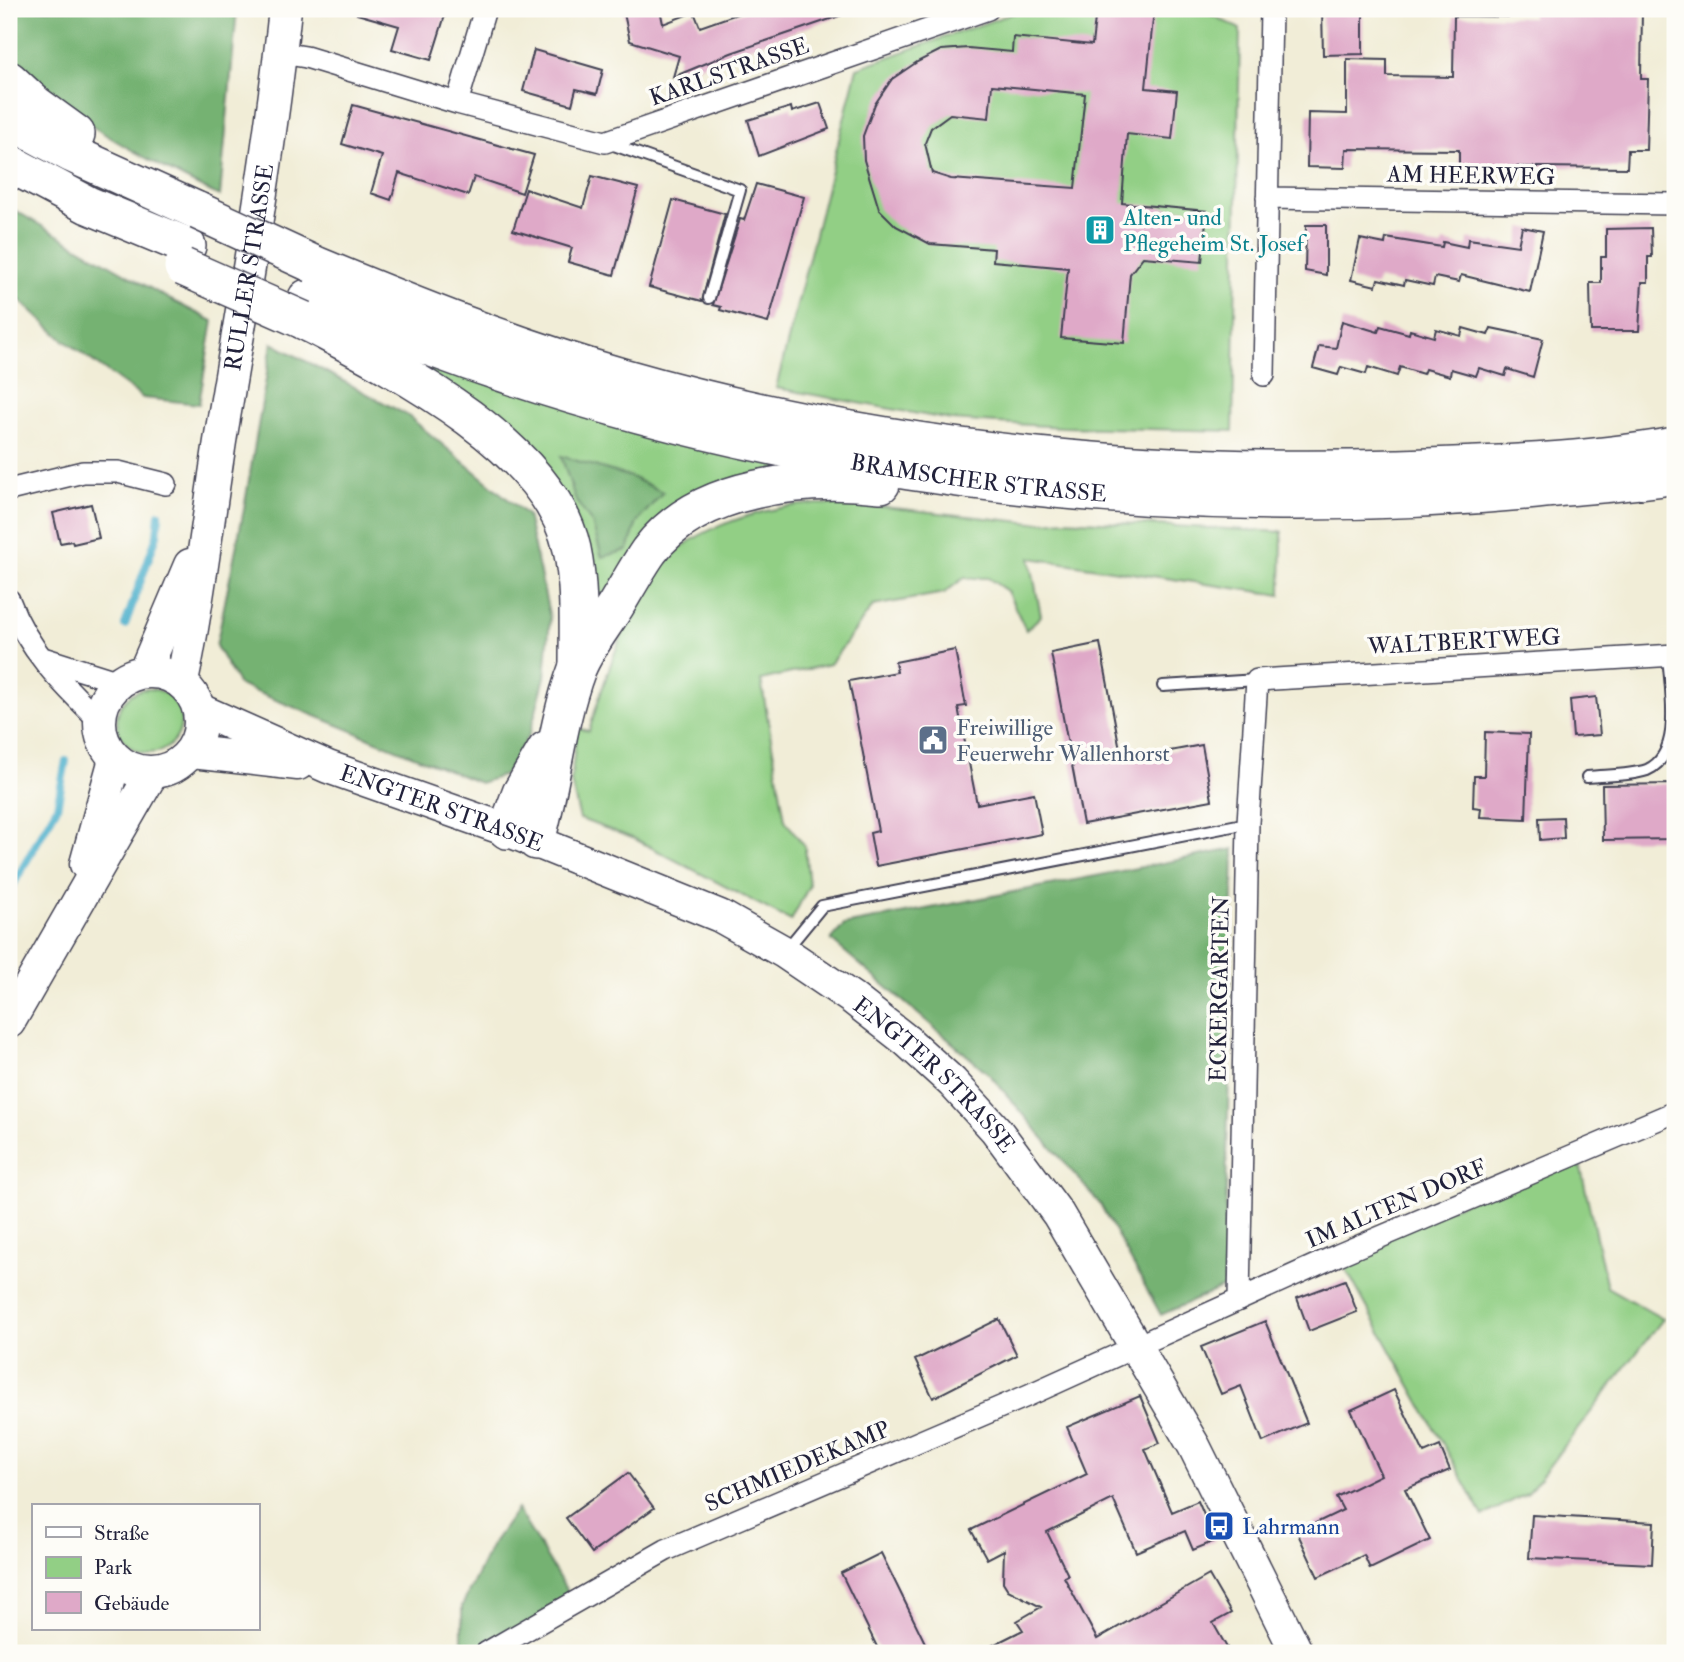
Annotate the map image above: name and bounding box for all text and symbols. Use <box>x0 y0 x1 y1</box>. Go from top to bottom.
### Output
street label: KARLSTRASSE <box>646 31 813 112</box>
street label: AM HEERWEG <box>1386 160 1555 191</box>
street label: RULLER STRASSE <box>218 162 280 373</box>
place label: Alten- und Pflegeheim St. Josef <box>1122 203 1307 258</box>
building icon: Alten- und Pflegeheim St. Josef <box>1083 213 1117 247</box>
street label: BRAMSCHER STRASSE <box>848 447 1108 509</box>
street label: WALTBERTWEG <box>1366 622 1561 661</box>
place label: Freiwillige Feuerwehr Wallenhorst <box>956 713 1170 768</box>
public building icon: Freiwillige Feuerwehr Wallenhorst <box>916 723 950 757</box>
street label: ENGTER STRASSE <box>336 758 548 858</box>
street label: ECKERGARTEN <box>1203 895 1236 1082</box>
street label: ENGTER STRASSE <box>847 990 1022 1158</box>
street label: IM ALTEN DORF <box>1302 1152 1491 1255</box>
street label: SCHMIEDEKAMP <box>700 1414 894 1518</box>
legend <box>32 1504 259 1630</box>
bus stop icon: Lahrmann <box>1202 1509 1236 1543</box>
place label: Lahrmann <box>1242 1512 1340 1541</box>
text: Straße <box>94 1520 149 1547</box>
text: Park <box>94 1554 132 1581</box>
text: Gebäude <box>94 1590 170 1617</box>

